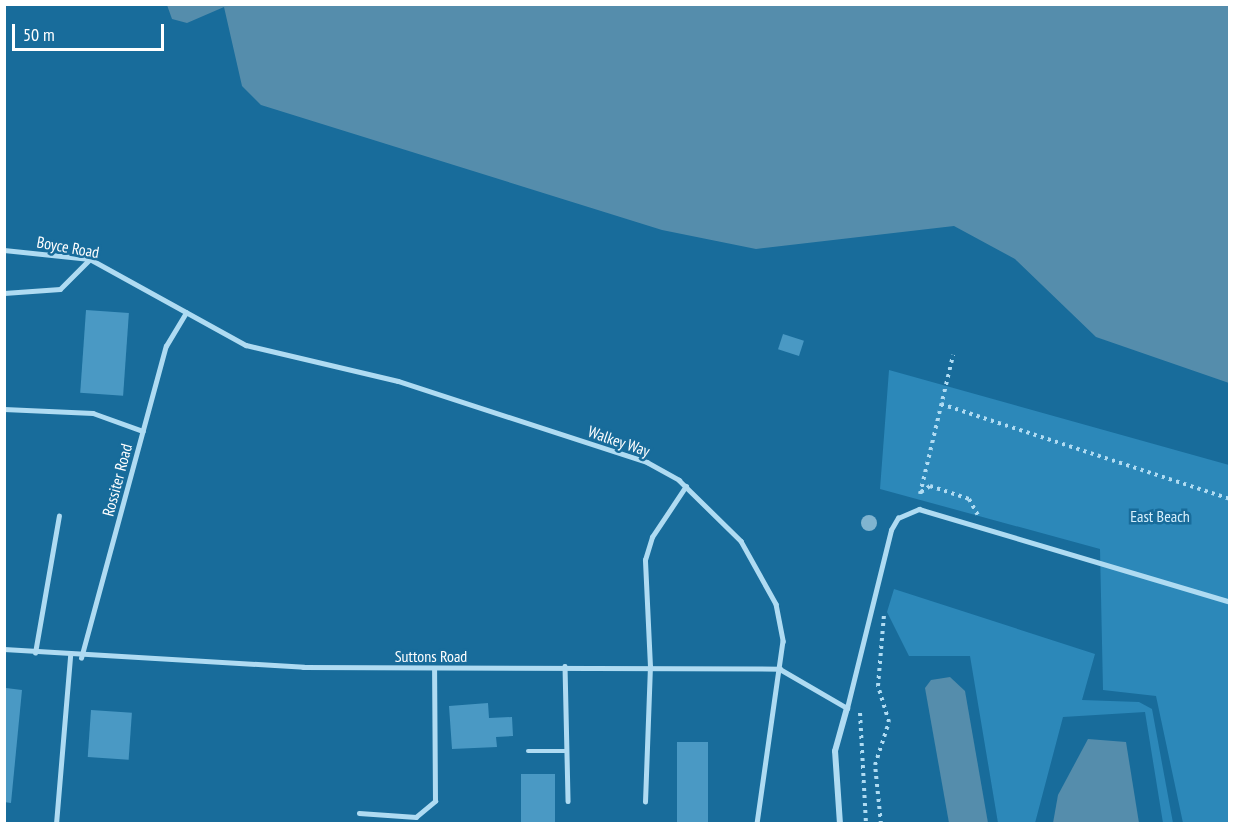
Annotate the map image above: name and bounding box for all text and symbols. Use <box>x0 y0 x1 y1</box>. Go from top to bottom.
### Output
scale bar <box>15 12 166 50</box>
text: 50 m <box>23 23 55 46</box>
street label: Boyce Road <box>35 232 101 262</box>
street label: Walkey Way <box>585 421 653 461</box>
street label: Rossiter Road <box>98 442 136 518</box>
park label: East Beach <box>1130 506 1190 526</box>
street label: Suttons Road <box>395 646 467 666</box>

